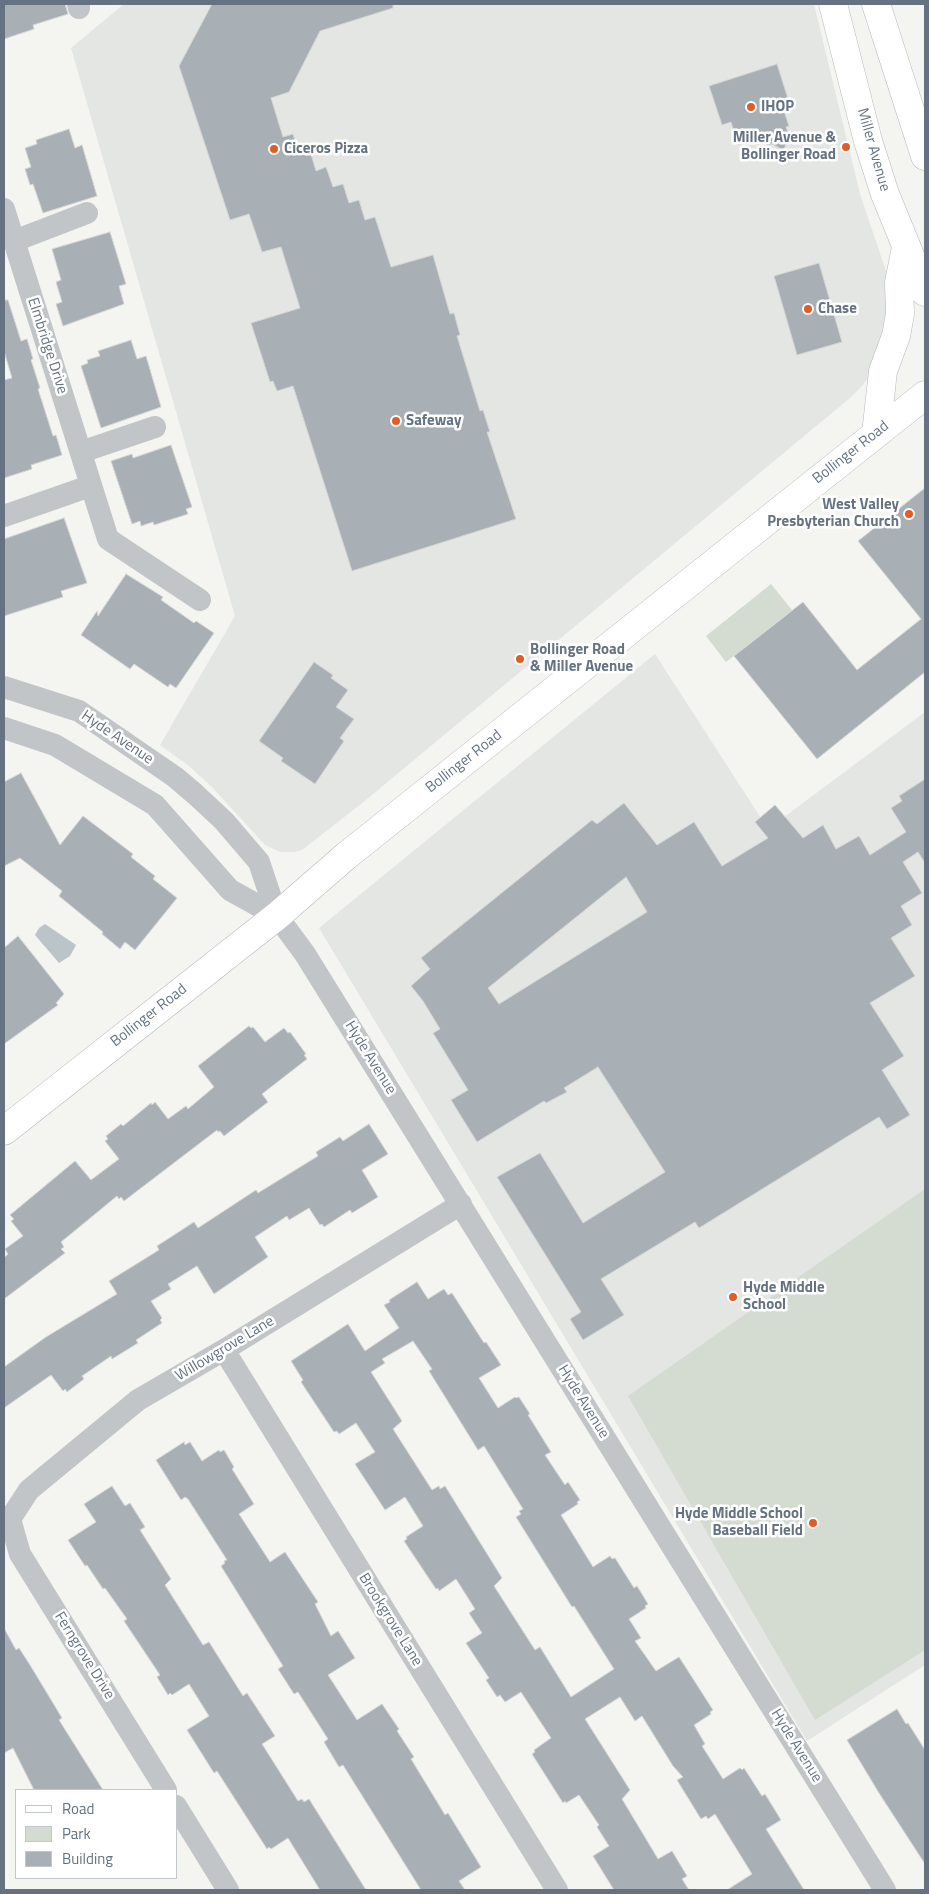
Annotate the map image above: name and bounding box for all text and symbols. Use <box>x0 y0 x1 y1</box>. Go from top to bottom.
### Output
place label: IHOP <box>761 98 794 116</box>
marker: IHOP <box>745 101 757 113</box>
street label: Miller Avenue <box>853 106 893 194</box>
place label: Miller Avenue & Bollinger Road <box>733 129 836 164</box>
place label: Ciceros Pizza <box>284 140 368 158</box>
marker: Miller Avenue & Bollinger Road <box>840 141 852 153</box>
marker: Ciceros Pizza <box>268 143 280 155</box>
street label: Elmbridge Drive <box>23 296 71 396</box>
place label: Chase <box>818 300 857 318</box>
marker: Chase <box>802 303 814 315</box>
place label: Safeway <box>406 412 461 430</box>
marker: Safeway <box>390 415 402 427</box>
street label: Bollinger Road <box>809 418 893 488</box>
place label: West Valley Presbyterian Church <box>767 496 899 531</box>
marker: West Valley Presbyterian Church <box>903 508 915 520</box>
place label: Bollinger Road & Miller Avenue <box>530 641 633 676</box>
marker: Bollinger Road & Miller Avenue <box>514 653 526 665</box>
street label: Hyde Avenue <box>78 707 156 769</box>
street label: Bollinger Road <box>422 727 506 797</box>
street label: Bollinger Road <box>107 981 191 1051</box>
street label: Hyde Avenue <box>340 1018 400 1098</box>
place label: Hyde Middle School <box>743 1279 825 1314</box>
marker: Hyde Middle School <box>727 1291 739 1303</box>
street label: Willowgrove Lane <box>173 1313 277 1385</box>
street label: Hyde Avenue <box>553 1362 613 1442</box>
place label: Hyde Middle School Baseball Field <box>675 1505 803 1540</box>
marker: Hyde Middle School Baseball Field <box>807 1517 819 1529</box>
street label: Brookgrove Lane <box>354 1570 426 1670</box>
street label: Ferngrove Drive <box>50 1609 118 1703</box>
street label: Hyde Avenue <box>766 1706 826 1786</box>
legend <box>15 1789 178 1879</box>
text: Road <box>62 1797 94 1820</box>
text: Park <box>62 1822 91 1845</box>
text: Building <box>62 1847 113 1870</box>

